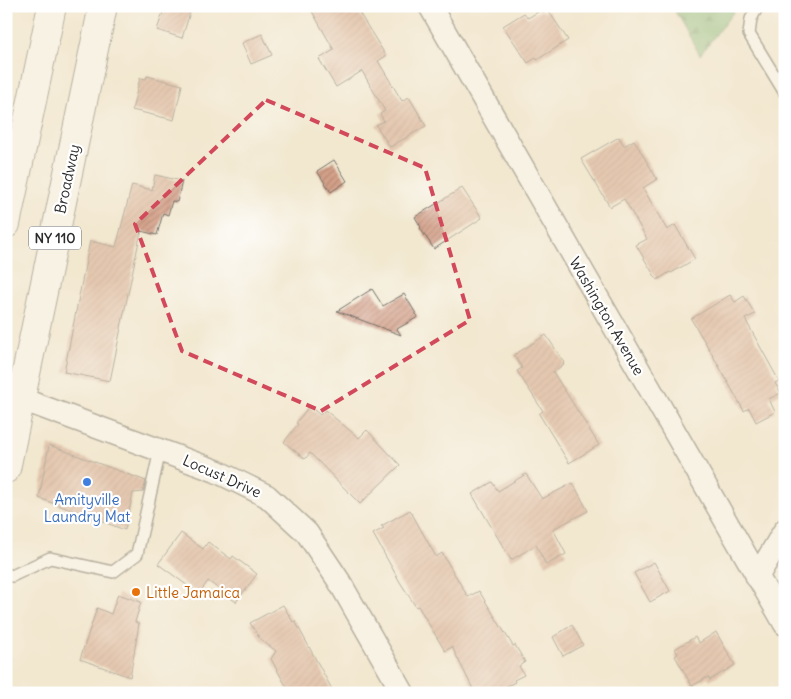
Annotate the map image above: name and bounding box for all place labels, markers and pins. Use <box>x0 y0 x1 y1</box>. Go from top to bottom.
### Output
marker: Amityville Laundry Mat <box>81 476 93 488</box>
place label: Amityville Laundry Mat <box>44 490 130 526</box>
place label: Little Jamaica <box>146 583 240 602</box>
marker: Little Jamaica <box>130 586 142 598</box>

